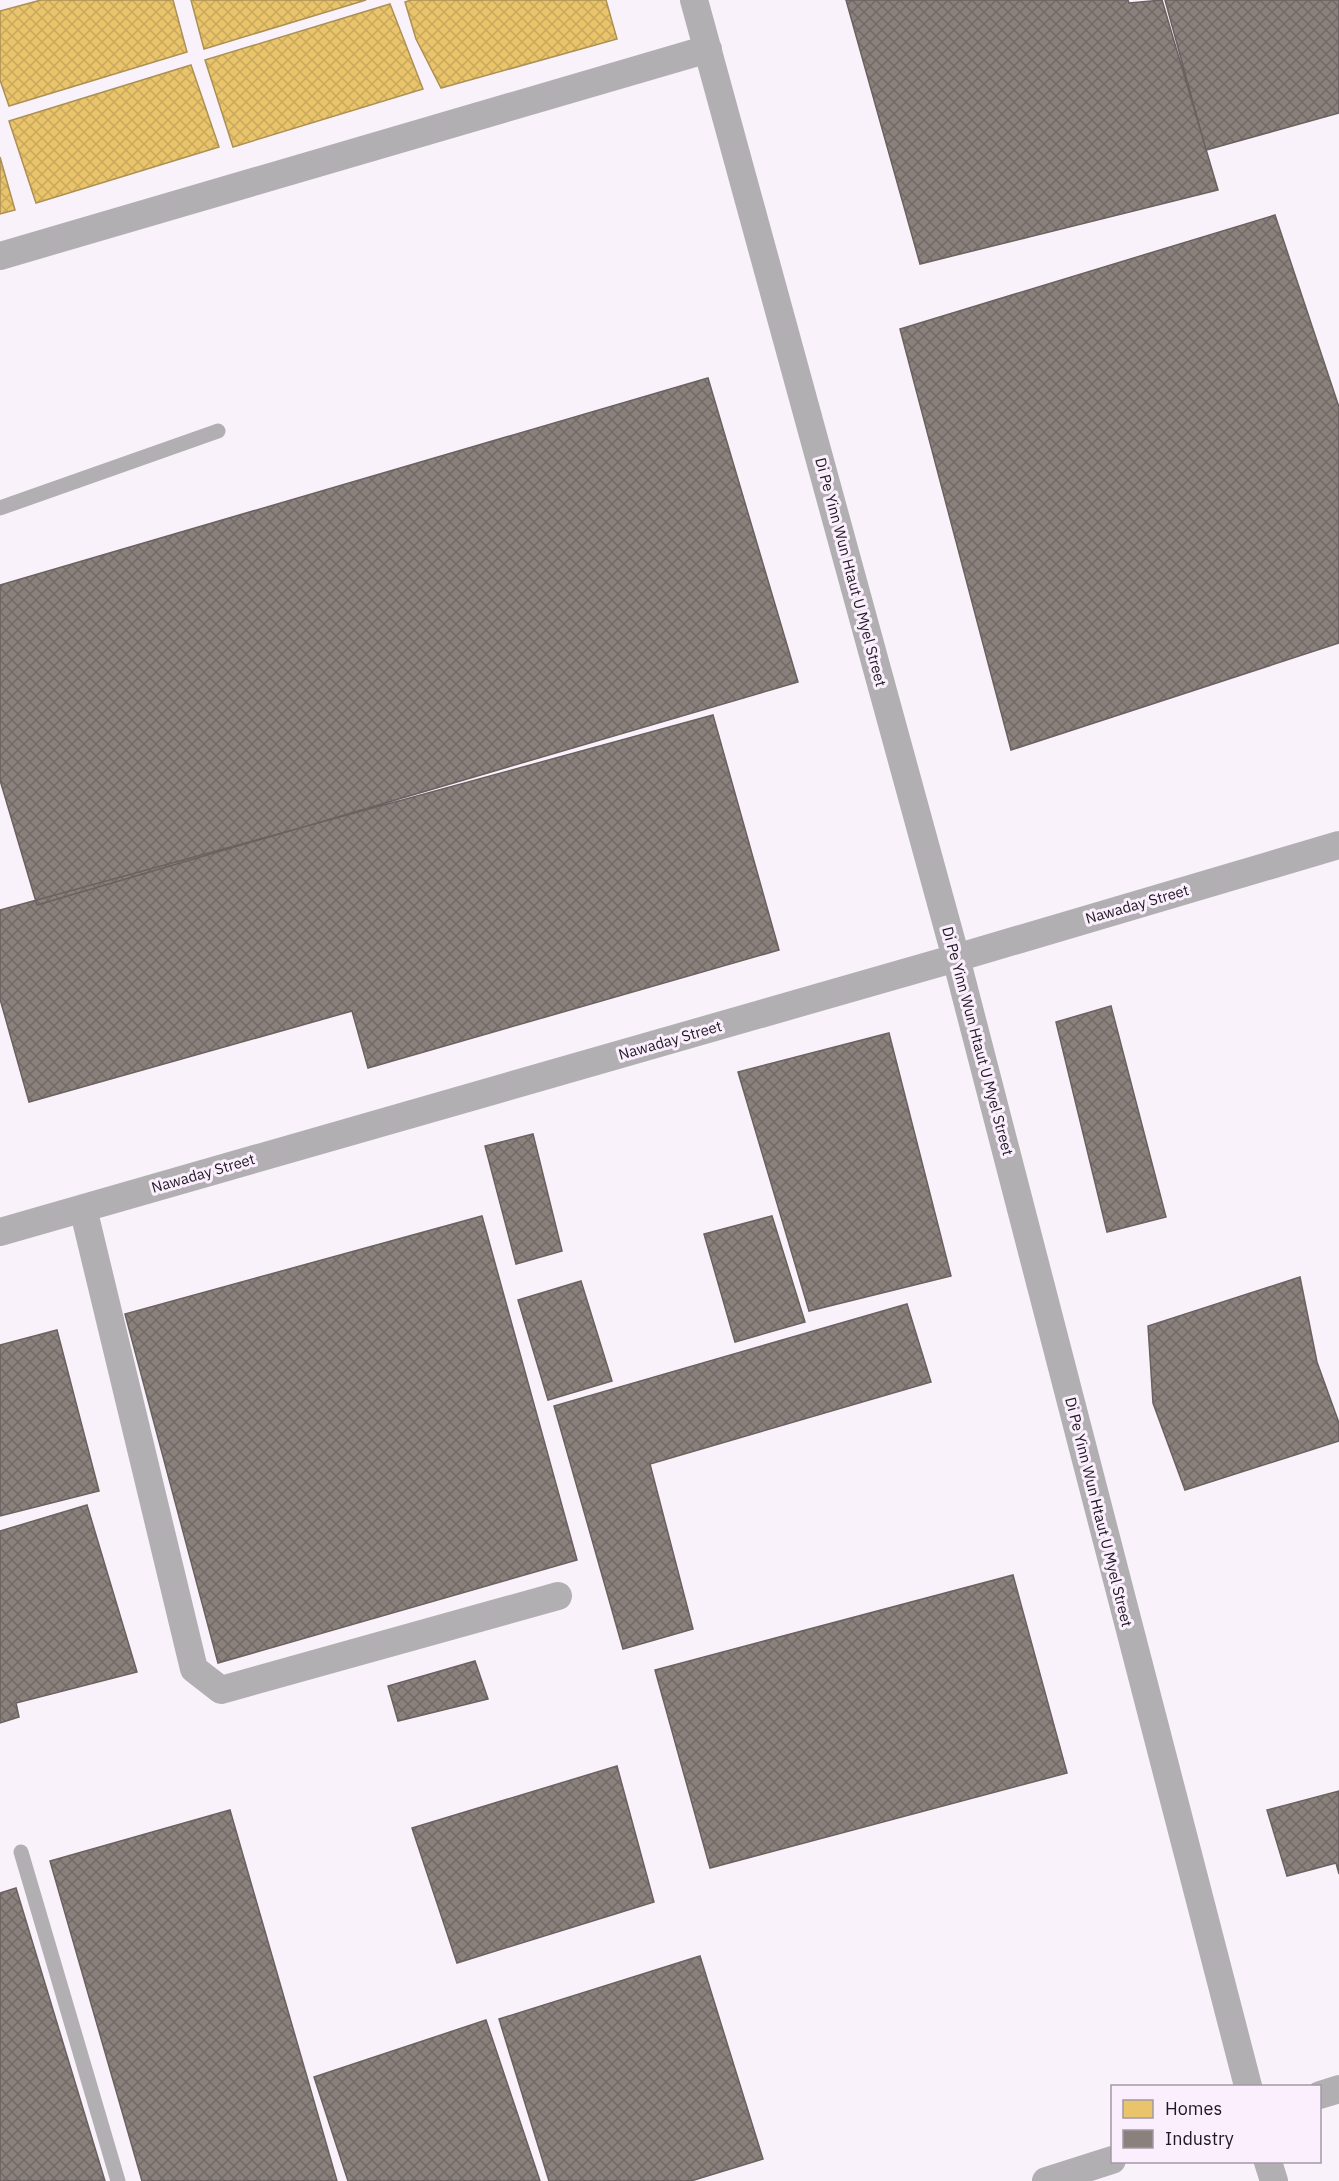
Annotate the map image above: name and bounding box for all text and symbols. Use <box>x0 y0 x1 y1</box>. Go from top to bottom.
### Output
street label: Di Pe Yinn Wun Htaut U Myel Street <box>811 455 891 689</box>
street label: Nawaday Street <box>1083 880 1191 928</box>
street label: Di Pe Yinn Wun Htaut U Myel Street <box>938 924 1018 1158</box>
street label: Nawaday Street <box>616 1016 724 1064</box>
street label: Nawaday Street <box>149 1149 257 1197</box>
street label: Di Pe Yinn Wun Htaut U Myel Street <box>1061 1395 1137 1629</box>
legend <box>1111 2085 1321 2163</box>
text: Homes <box>1165 2097 1222 2120</box>
text: Industry <box>1165 2127 1234 2150</box>

